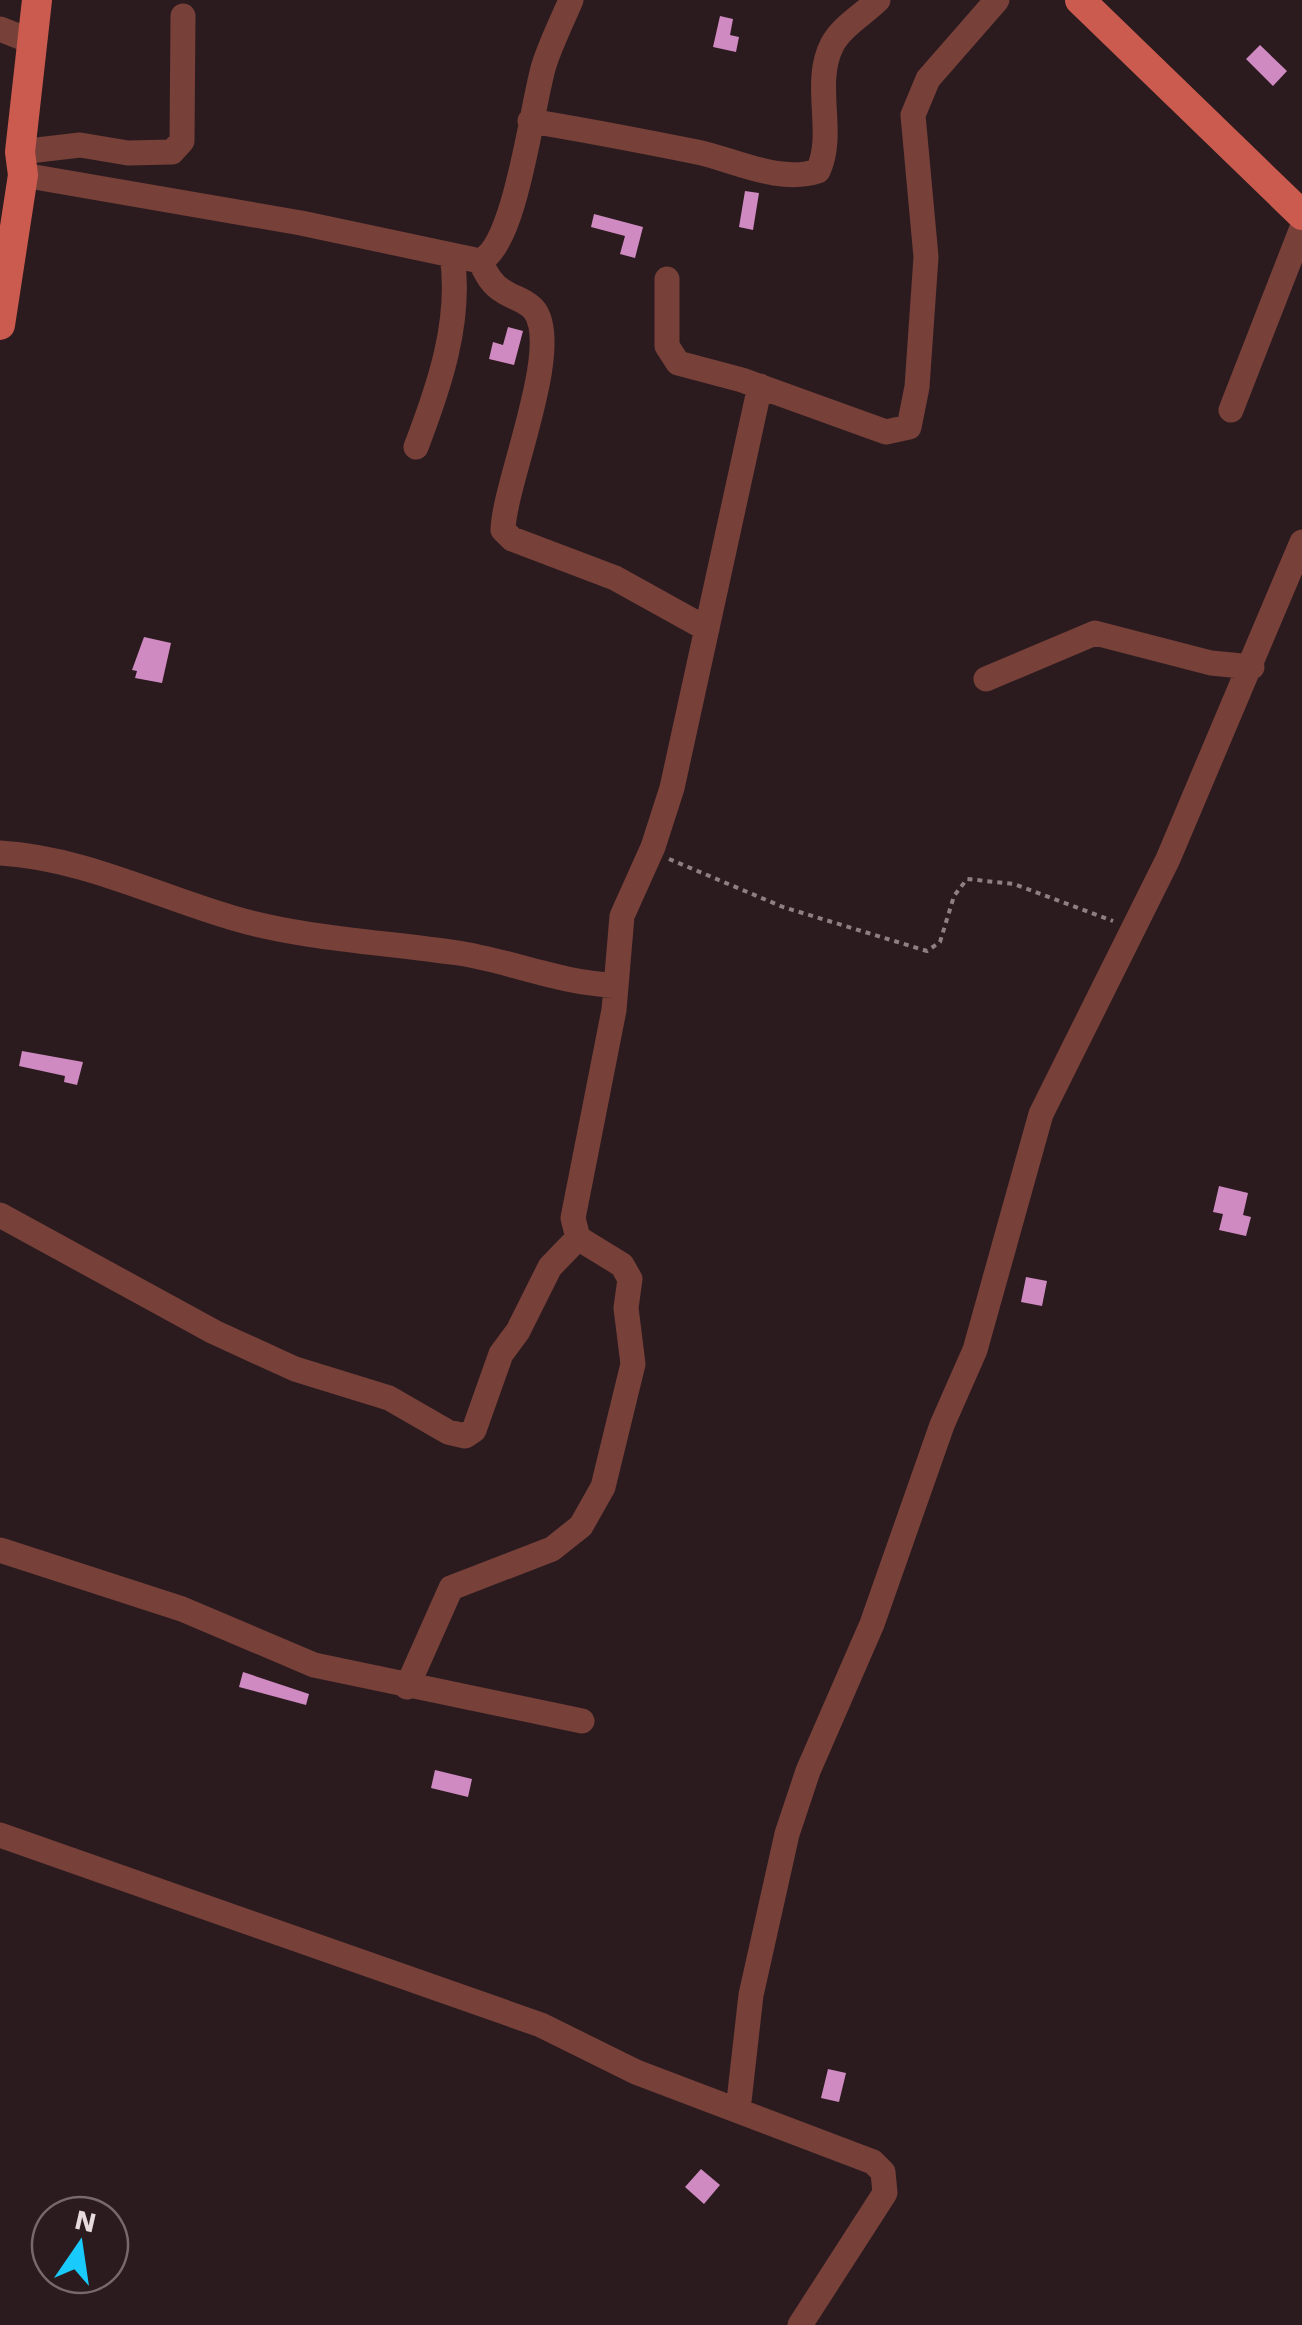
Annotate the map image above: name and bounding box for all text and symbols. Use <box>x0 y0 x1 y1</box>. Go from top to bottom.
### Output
north arrow <box>30 2195 130 2295</box>
text: N <box>72 2203 99 2240</box>

